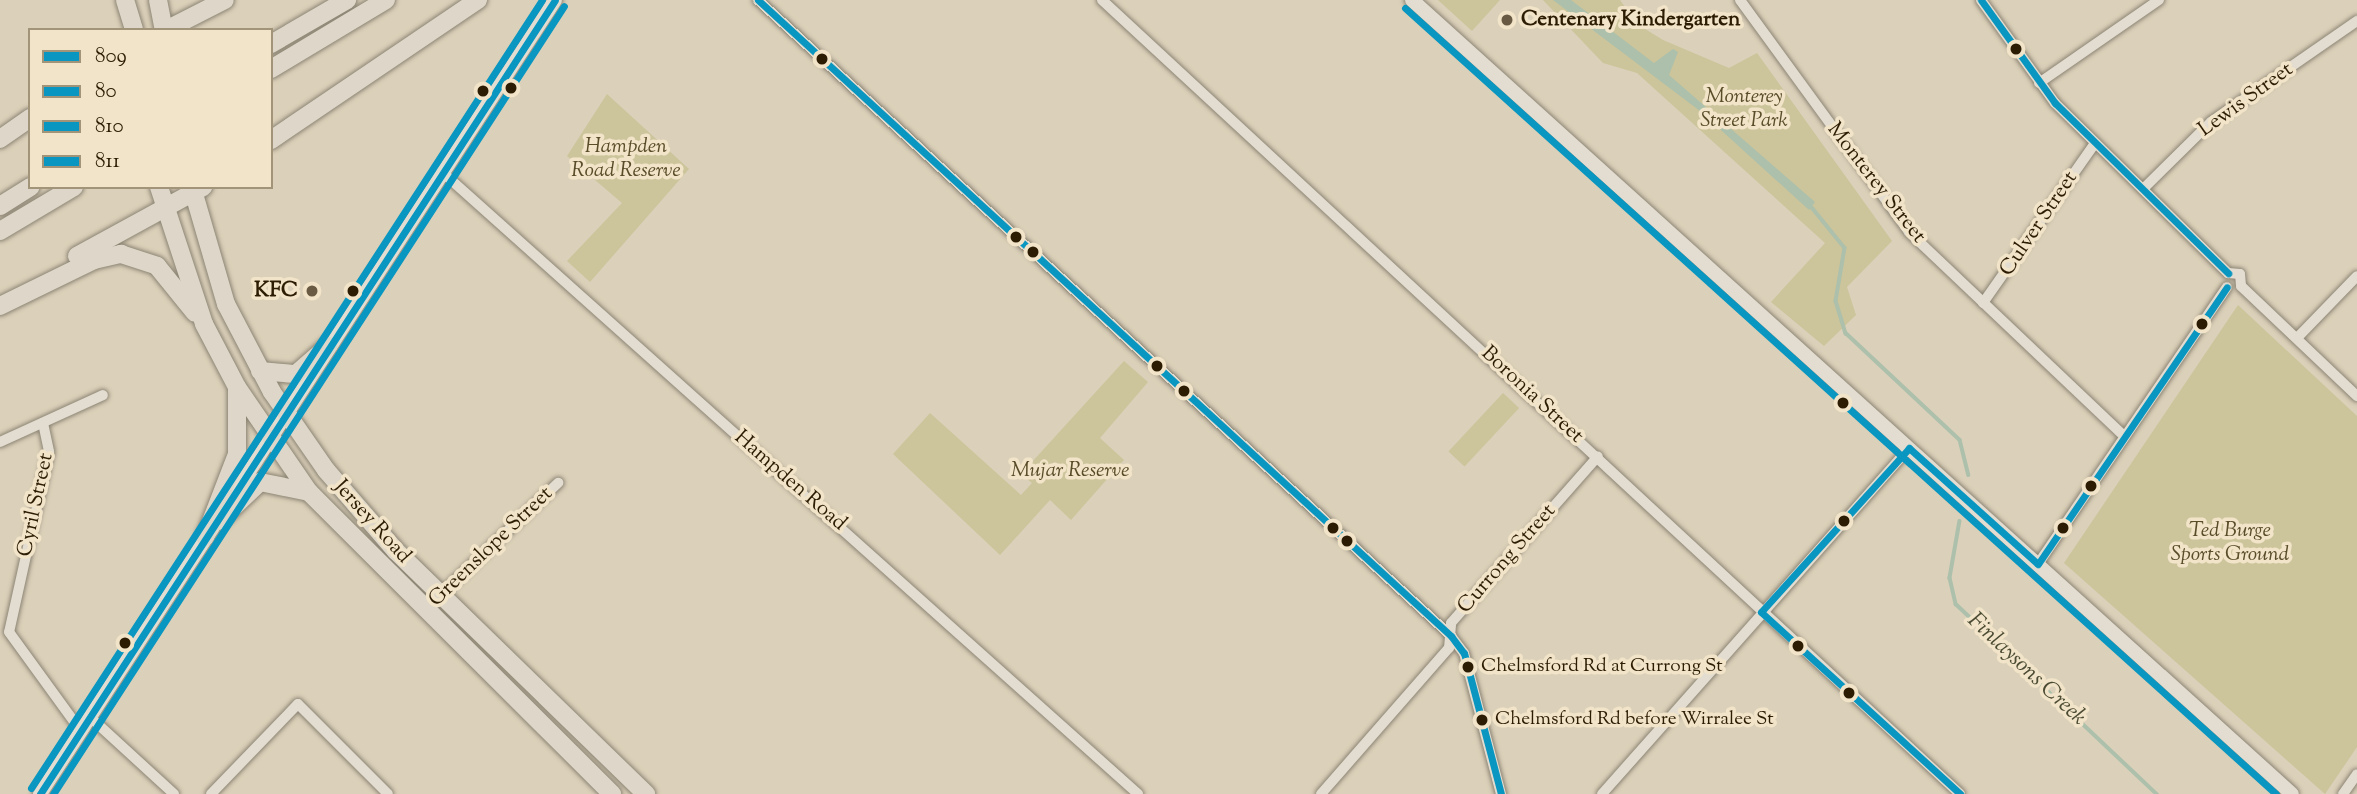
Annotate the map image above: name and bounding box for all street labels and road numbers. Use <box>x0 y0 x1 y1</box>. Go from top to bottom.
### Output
street label: Lewis Street <box>2194 57 2298 143</box>
street label: Monterey Street <box>1821 118 1931 248</box>
street label: Culver Street <box>1995 167 2083 281</box>
street label: Boronia Street <box>1476 341 1588 449</box>
street label: Hampden Road <box>729 425 851 537</box>
street label: Cyril Street <box>13 451 59 559</box>
street label: Jersey Road <box>328 475 416 569</box>
street label: Greenslope Street <box>424 482 558 612</box>
street label: Currong Street <box>1453 499 1561 619</box>

